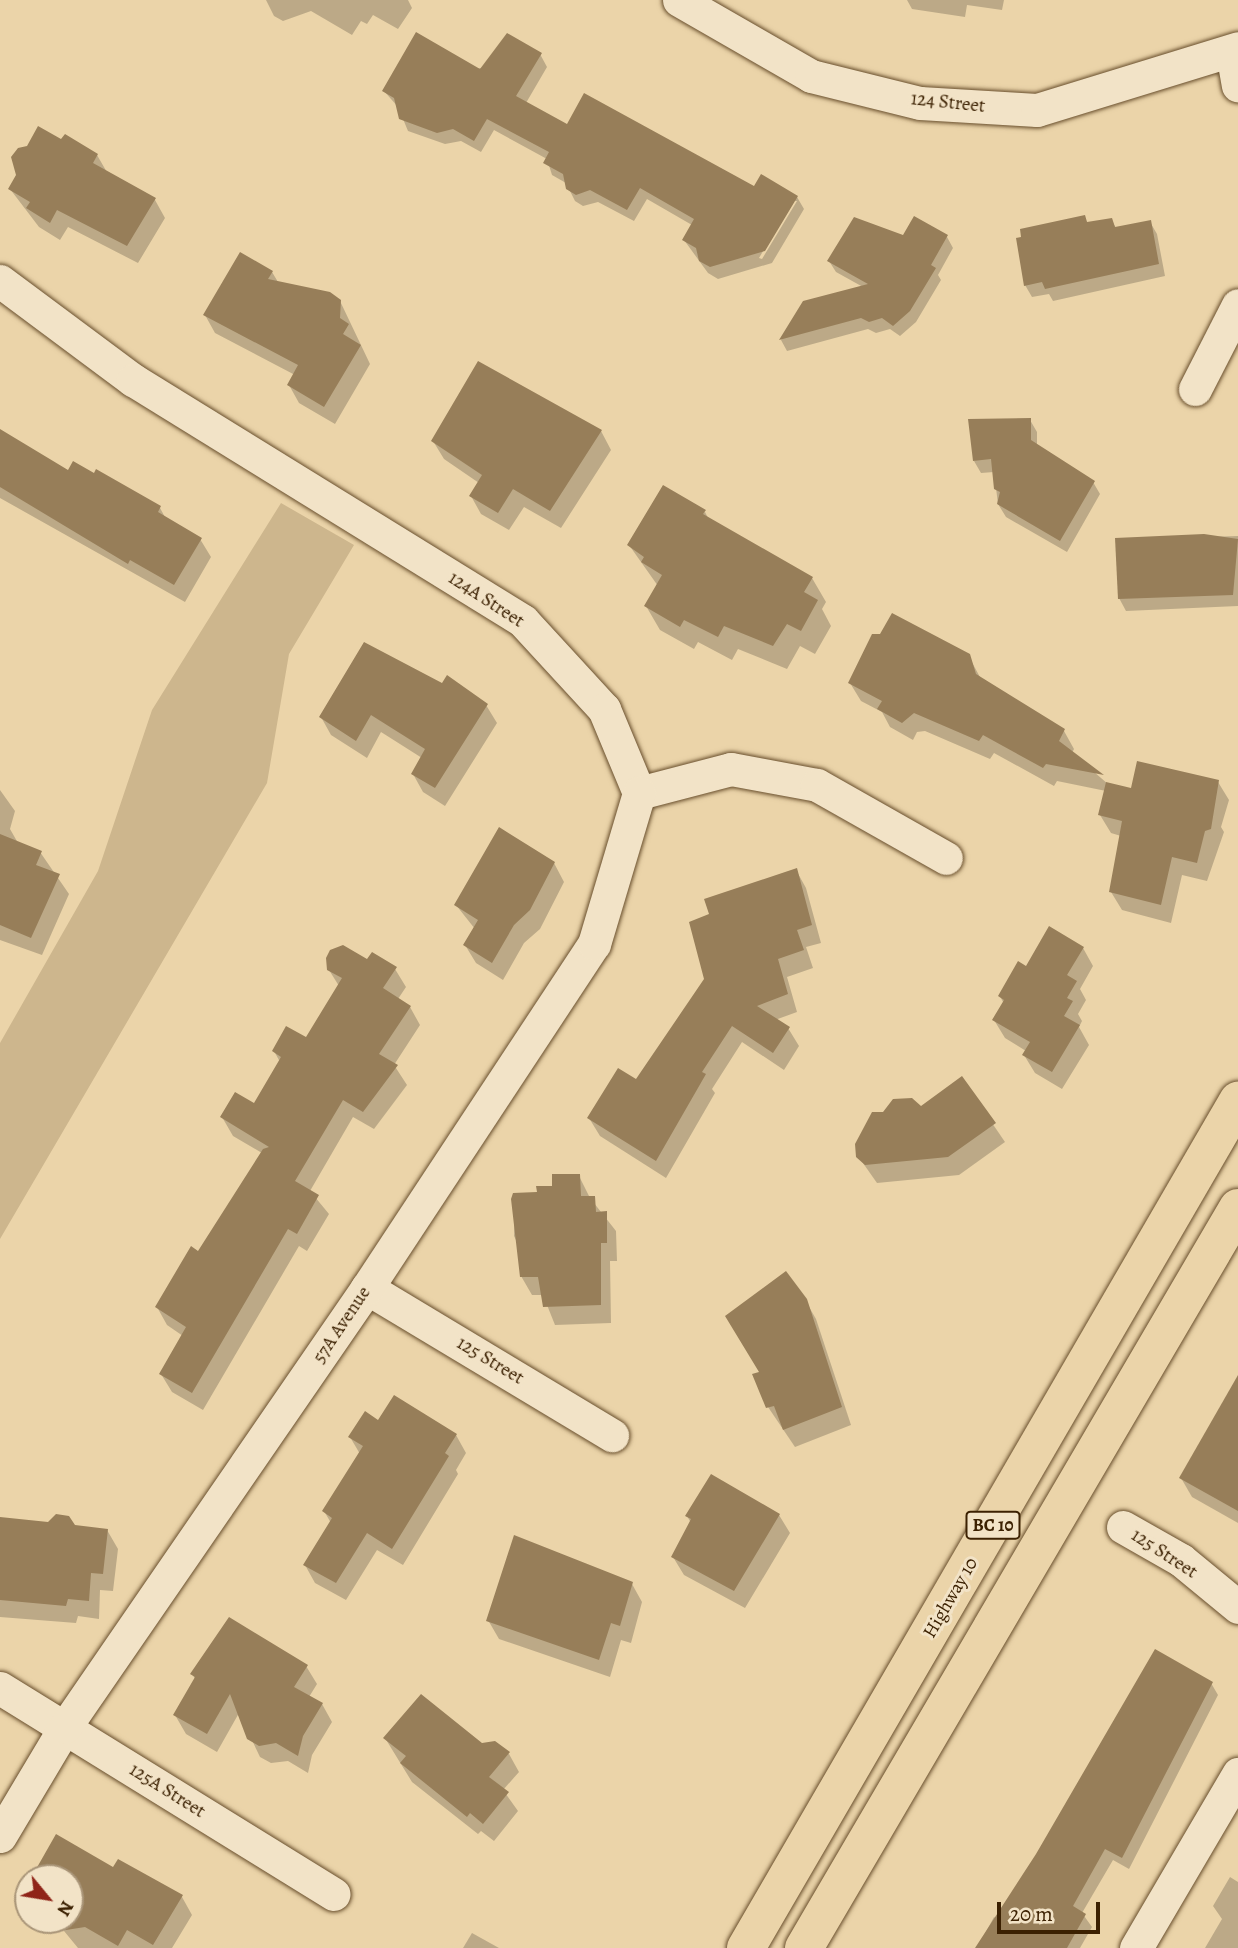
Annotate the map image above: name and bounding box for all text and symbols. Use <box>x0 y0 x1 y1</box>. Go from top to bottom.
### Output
street label: 124 Street <box>910 88 986 118</box>
street label: 124A Street <box>444 567 528 633</box>
street label: 57A Avenue <box>308 1282 376 1368</box>
street label: 125 Street <box>452 1332 528 1390</box>
road number: BC 10 <box>965 1510 1021 1540</box>
street label: 125 Street <box>1127 1524 1201 1584</box>
street label: Highway 10 <box>919 1554 983 1642</box>
street label: 125A Street <box>125 1759 209 1823</box>
north arrow <box>14 1864 84 1934</box>
scale bar <box>1000 1888 1103 1932</box>
text: N <box>51 1896 80 1921</box>
text: 20 m <box>1010 1900 1053 1928</box>

